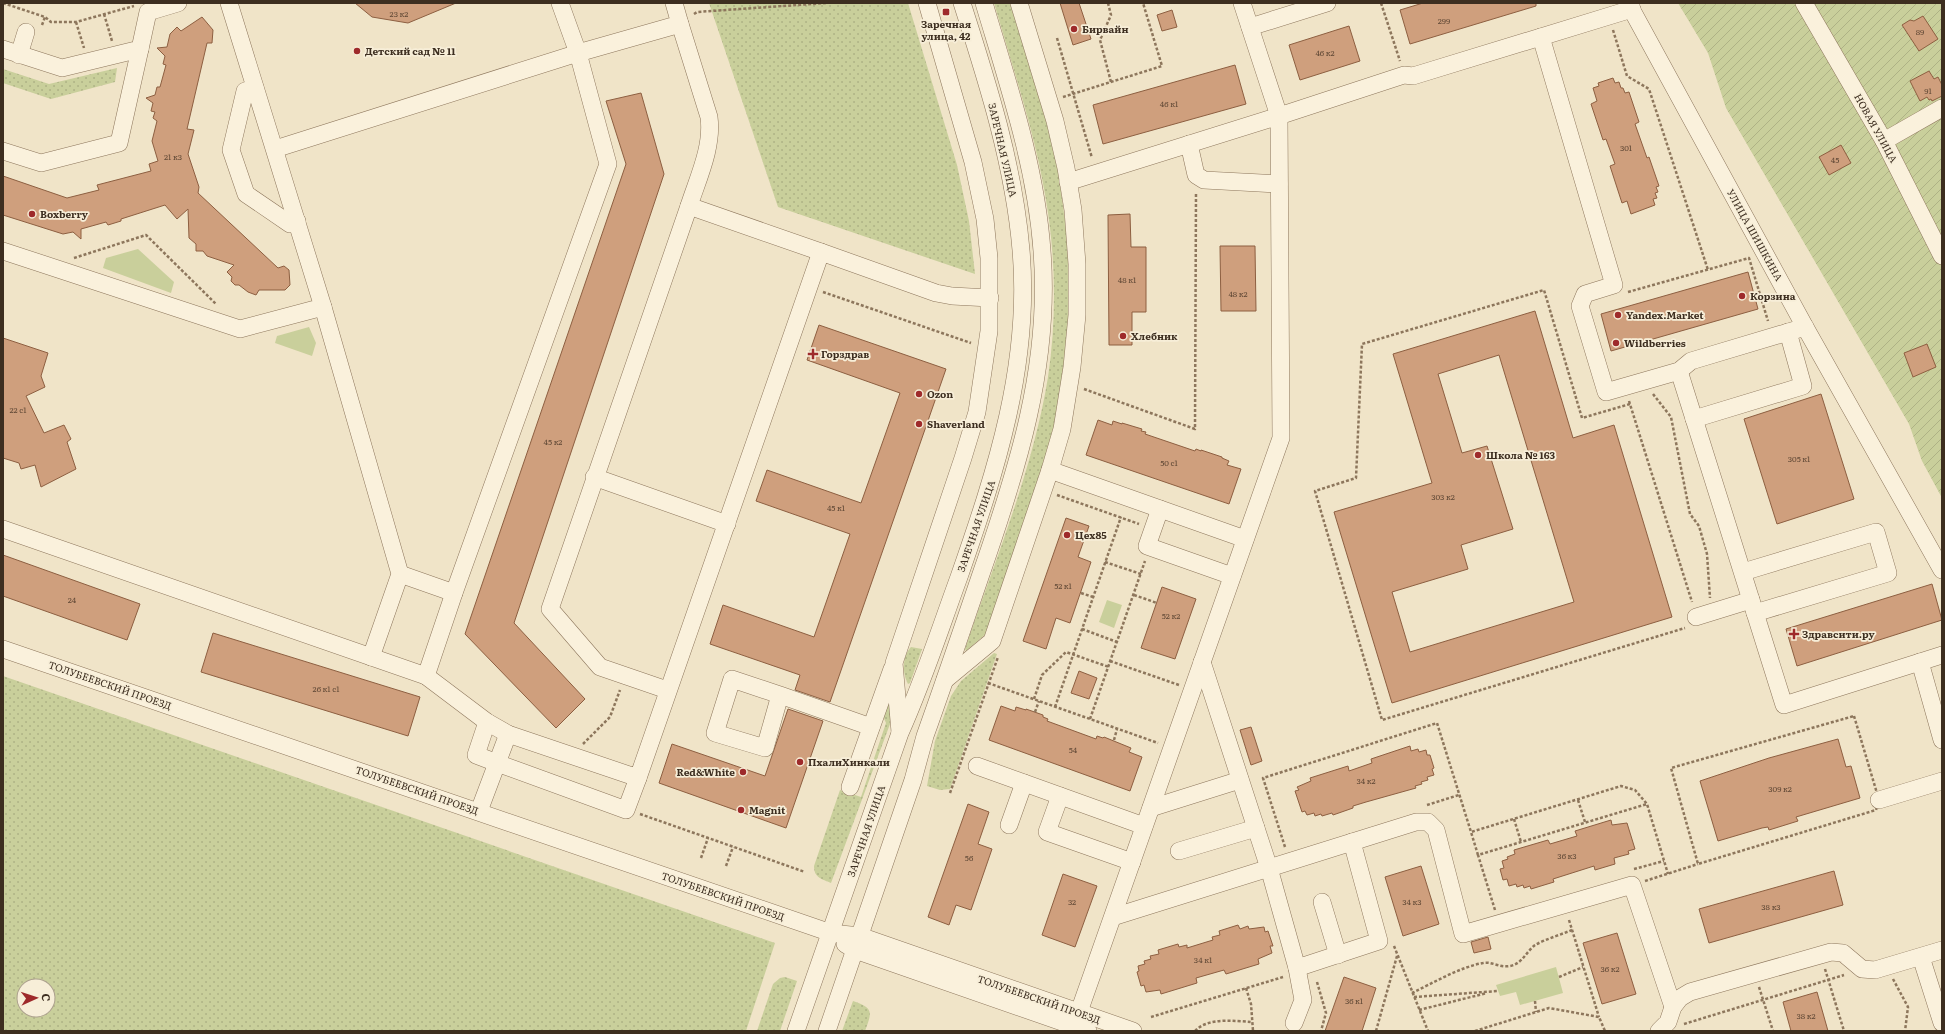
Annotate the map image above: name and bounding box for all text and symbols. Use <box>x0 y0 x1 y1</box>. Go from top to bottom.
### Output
marker: Заречная улица, 42 <box>941 7 951 17</box>
house number: 23 к2 <box>390 8 408 19</box>
house number: 299 <box>1438 15 1450 26</box>
place label: Заречная улица, 42 <box>921 16 972 43</box>
place label: Бирвайн <box>1082 21 1129 36</box>
marker: Бирвайн <box>1069 24 1079 34</box>
house number: 89 <box>1916 26 1924 37</box>
place label: Детский сад № 11 <box>365 43 455 58</box>
marker: Детский сад № 11 <box>352 46 362 56</box>
house number: 46 к2 <box>1315 47 1335 58</box>
house number: 91 <box>1924 85 1932 96</box>
street label: НОВАЯ УЛИЦА <box>1851 90 1902 166</box>
house number: 46 к1 <box>1160 98 1179 109</box>
street label: ЗАРЕЧНАЯ УЛИЦА <box>985 101 1022 199</box>
house number: 301 <box>1620 142 1633 153</box>
house number: 21 к3 <box>164 151 182 162</box>
house number: 45 <box>1831 154 1839 165</box>
street label: УЛИЦА ШИШКИНА <box>1724 186 1787 284</box>
place label: Boxberry <box>40 206 89 221</box>
marker: Boxberry <box>27 209 37 219</box>
house number: 48 к1 <box>1118 274 1137 285</box>
house number: 48 к2 <box>1228 288 1248 299</box>
place label: Корзина <box>1750 288 1796 303</box>
marker: Корзина <box>1737 291 1747 301</box>
place label: Yandex.Market <box>1626 307 1704 322</box>
marker: Yandex.Market <box>1613 310 1623 320</box>
place label: Хлебник <box>1131 328 1178 343</box>
marker: Хлебник <box>1118 331 1128 341</box>
place label: Wildberries <box>1624 335 1686 350</box>
marker: Wildberries <box>1611 338 1621 348</box>
place label: Горздрав <box>821 346 869 361</box>
marker: Горздрав <box>808 349 818 359</box>
place label: Ozon <box>927 386 953 401</box>
marker: Ozon <box>914 389 924 399</box>
house number: 22 с1 <box>10 404 27 415</box>
place label: Shaverland <box>927 416 985 431</box>
marker: Shaverland <box>914 419 924 429</box>
house number: 45 к2 <box>544 436 562 447</box>
place label: Школа № 163 <box>1486 447 1556 462</box>
marker: Школа № 163 <box>1473 450 1483 460</box>
house number: 305 к1 <box>1788 453 1811 464</box>
house number: 50 с1 <box>1160 457 1179 468</box>
street label: ЗАРЕЧНАЯ УЛИЦА <box>953 477 998 574</box>
house number: 303 к2 <box>1431 491 1455 502</box>
house number: 45 к1 <box>827 502 846 513</box>
place label: Цех85 <box>1075 527 1107 542</box>
marker: Цех85 <box>1062 530 1072 540</box>
house number: 52 к1 <box>1054 580 1073 591</box>
house number: 24 <box>68 594 77 605</box>
house number: 52 к2 <box>1162 610 1180 621</box>
place label: Здравсити.ру <box>1802 626 1875 641</box>
marker: Здравсити.ру <box>1789 629 1799 639</box>
street label: ТОЛУБЕЕВСКИЙ ПРОЕЗД <box>46 656 174 713</box>
house number: 26 к1 с1 <box>313 683 340 694</box>
house number: 54 <box>1069 744 1078 755</box>
place label: ПхалиХинкали <box>808 754 890 769</box>
marker: ПхалиХинкали <box>795 757 805 767</box>
street label: ТОЛУБЕЕВСКИЙ ПРОЕЗД <box>353 761 481 818</box>
place label: Red&White <box>676 764 735 779</box>
marker: Red&White <box>738 767 748 777</box>
house number: 34 к2 <box>1356 775 1376 786</box>
street label: ЗАРЕЧНАЯ УЛИЦА <box>843 782 888 879</box>
house number: 309 к2 <box>1768 783 1792 794</box>
place label: Magnit <box>749 802 786 817</box>
marker: Magnit <box>736 805 746 815</box>
house number: 36 к3 <box>1557 850 1577 861</box>
house number: 56 <box>965 852 974 863</box>
street label: ТОЛУБЕЕВСКИЙ ПРОЕЗД <box>659 867 787 924</box>
house number: 32 <box>1068 896 1076 907</box>
house number: 34 к3 <box>1402 896 1422 907</box>
house number: 38 к3 <box>1761 901 1781 912</box>
house number: 34 к1 <box>1194 954 1213 965</box>
house number: 36 к2 <box>1600 963 1620 974</box>
street label: ТОЛУБЕЕВСКИЙ ПРОЕЗД <box>975 970 1103 1027</box>
north arrow <box>16 978 56 1018</box>
text: С <box>39 993 55 1002</box>
house number: 36 к1 <box>1345 995 1364 1006</box>
house number: 38 к2 <box>1796 1010 1816 1021</box>

